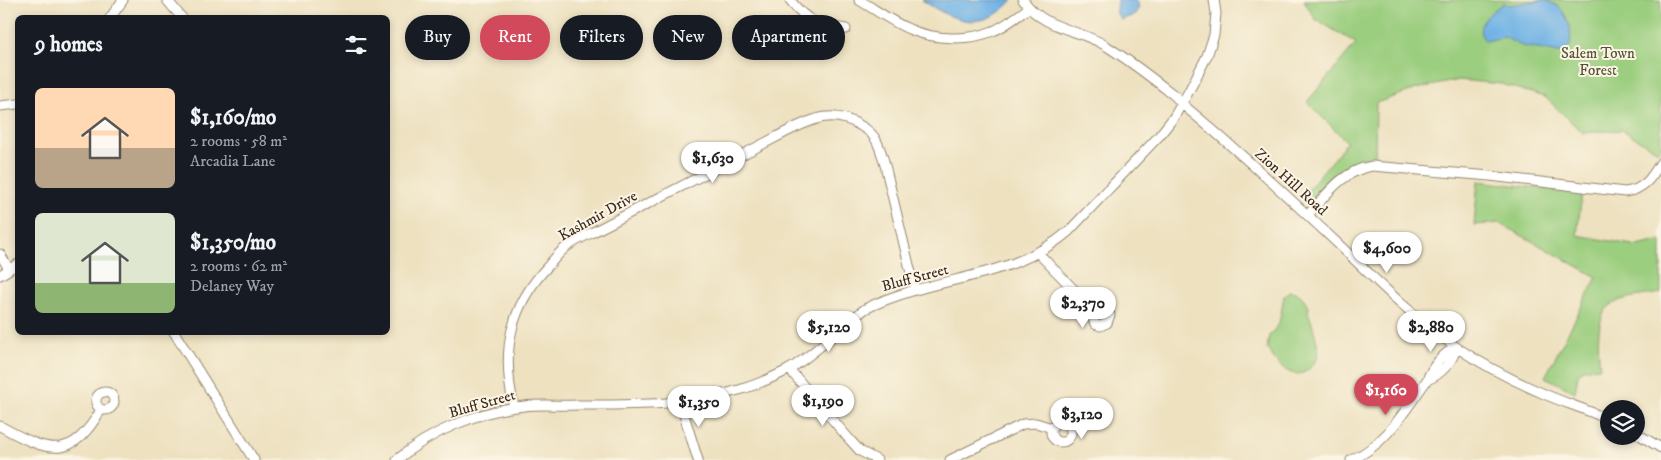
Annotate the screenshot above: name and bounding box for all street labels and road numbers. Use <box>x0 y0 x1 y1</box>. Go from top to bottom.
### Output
street label: Zion Hill Road <box>1251 144 1332 220</box>
street label: Kashmir Drive <box>555 187 641 245</box>
street label: Bluff Street <box>880 260 951 296</box>
street label: Bluff Street <box>447 385 518 423</box>

